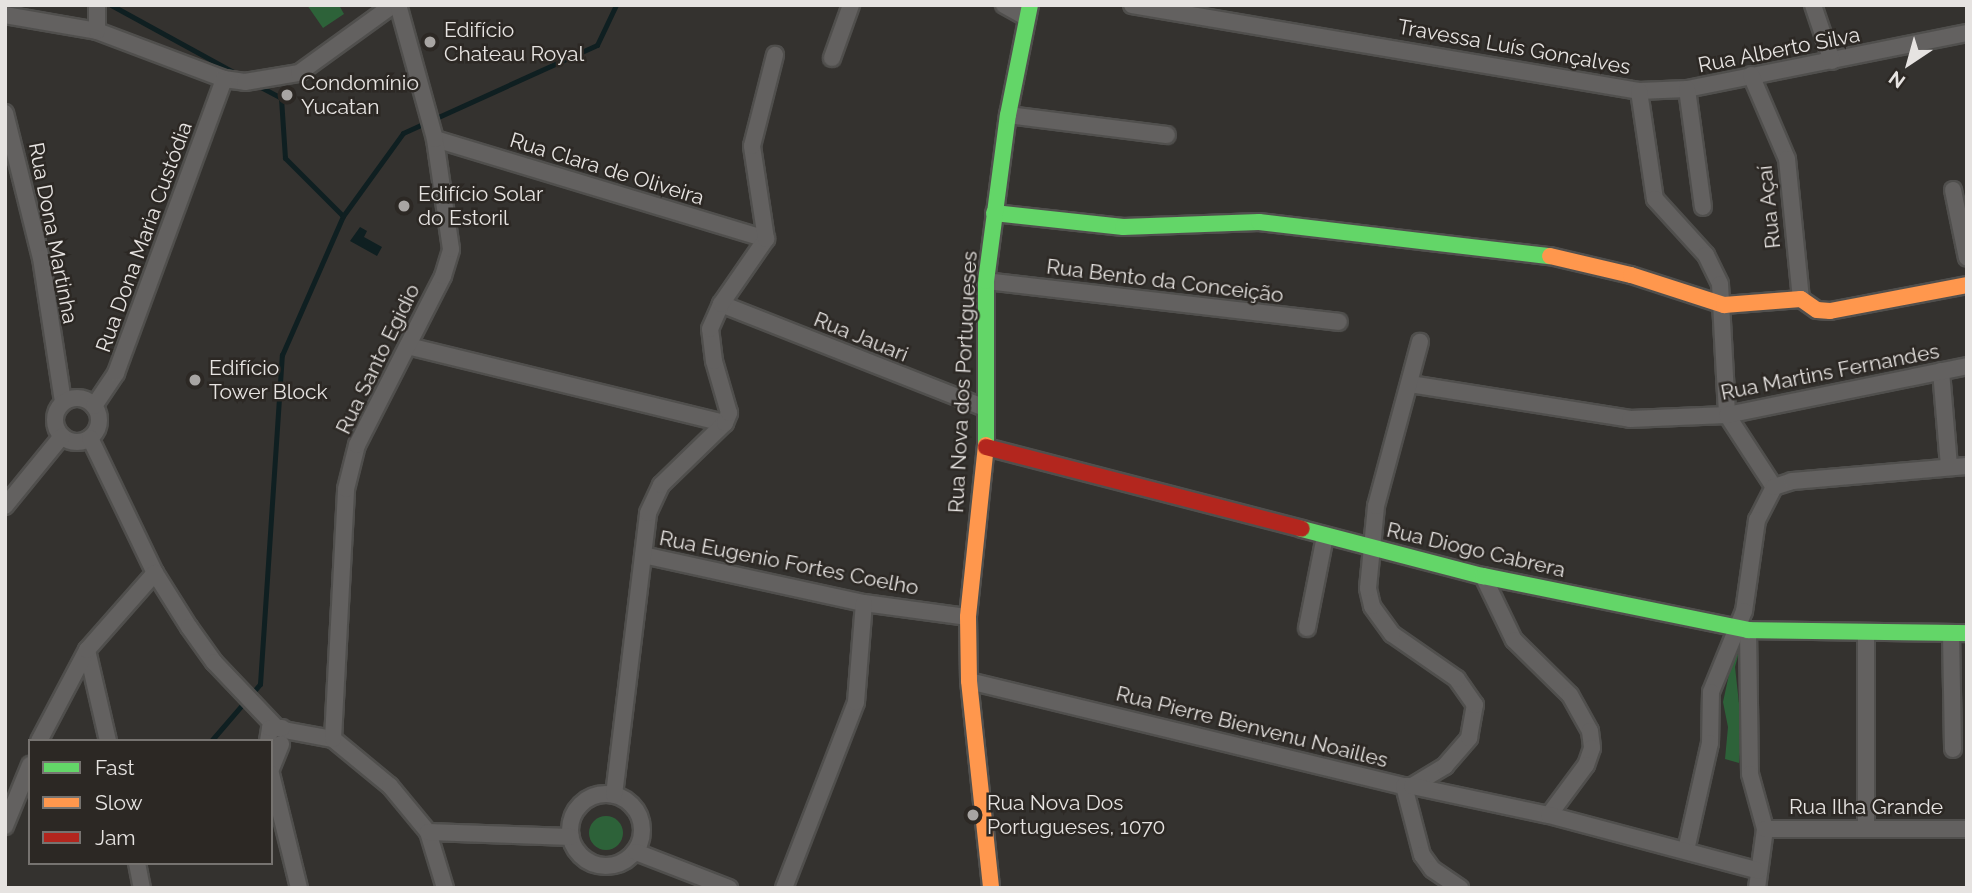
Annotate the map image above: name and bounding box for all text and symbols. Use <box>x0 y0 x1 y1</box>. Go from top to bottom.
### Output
street label: Travessa Luís Gonçalves <box>1396 14 1632 80</box>
place label: Edifício Chateau Royal <box>444 17 584 67</box>
street label: Rua Alberto Silva <box>1696 22 1862 78</box>
north arrow <box>1874 28 1944 98</box>
marker: Edifício Chateau Royal <box>422 34 438 50</box>
text: N <box>1884 67 1909 93</box>
place label: Condomínio Yucatan <box>301 70 419 120</box>
marker: Condomínio Yucatan <box>279 87 295 103</box>
street label: Rua Dona Maria Custódia <box>91 118 197 356</box>
street label: Rua Clara de Oliveira <box>507 127 707 211</box>
street label: Rua Dona Martinha <box>23 140 83 326</box>
street label: Rua Açaí <box>1752 164 1786 250</box>
place label: Edifício Solar do Estoril <box>418 181 543 231</box>
marker: Edifício Solar do Estoril <box>396 198 412 214</box>
street label: Rua Nova dos Portugueses <box>944 250 982 514</box>
street label: Rua Bento da Conceição <box>1045 254 1285 308</box>
street label: Rua Santo Egidio <box>331 280 425 438</box>
street label: Rua Jauari <box>810 307 912 367</box>
street label: Rua Martins Fernandes <box>1719 338 1941 406</box>
place label: Edifício Tower Block <box>209 355 328 405</box>
marker: Edifício Tower Block <box>187 372 203 388</box>
street label: Rua Diogo Cabrera <box>1384 517 1568 583</box>
street label: Rua Eugenio Fortes Coelho <box>657 525 921 601</box>
street label: Rua Pierre Bienvenu Noailles <box>1113 681 1391 773</box>
legend <box>28 739 273 865</box>
text: Fast <box>95 755 135 780</box>
text: Slow <box>95 790 143 815</box>
place label: Rua Nova Dos Portugueses, 1070 <box>987 790 1165 840</box>
street label: Rua Ilha Grande <box>1789 794 1943 820</box>
marker: Rua Nova Dos Portugueses, 1070 <box>965 807 981 823</box>
text: Jam <box>95 825 136 850</box>

